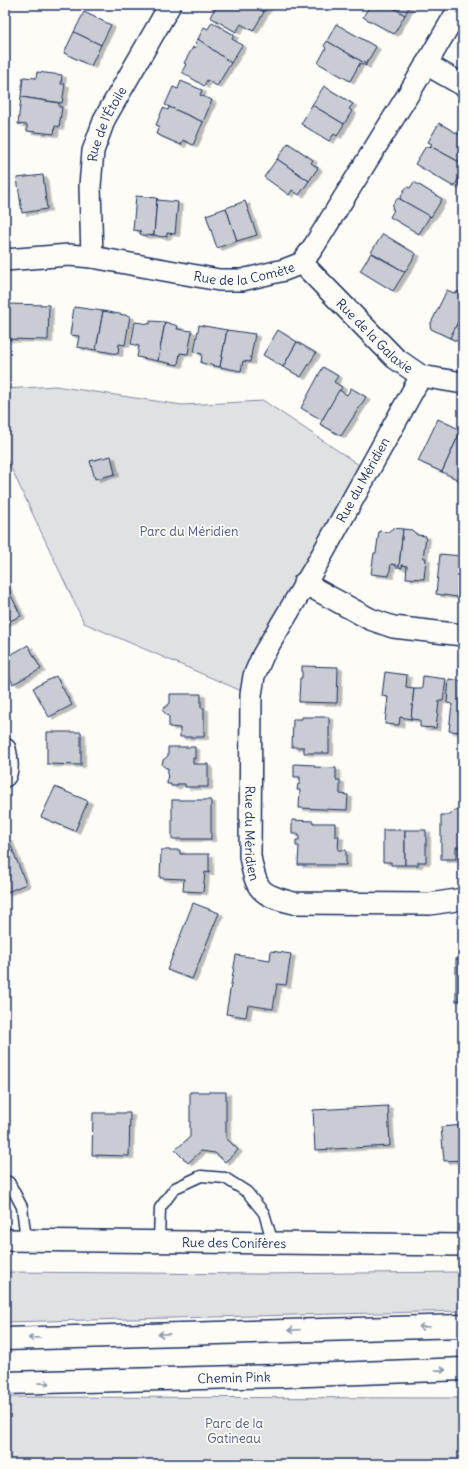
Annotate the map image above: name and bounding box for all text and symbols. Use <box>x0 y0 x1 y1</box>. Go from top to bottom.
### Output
street label: Rue de l'Étoile <box>84 83 130 162</box>
street label: Rue de la Comète <box>192 258 297 289</box>
street label: Rue de la Galaxie <box>333 295 417 377</box>
street label: Rue du Méridien <box>333 434 394 526</box>
park label: Parc du Méridien <box>140 523 239 540</box>
street label: Rue du Méridien <box>242 786 264 883</box>
street label: Rue des Conifères <box>182 1233 286 1252</box>
one-way arrow <box>418 1323 431 1331</box>
one-way arrow <box>288 1327 301 1334</box>
one-way arrow <box>158 1331 171 1338</box>
one-way arrow <box>28 1334 41 1342</box>
one-way arrow <box>433 1366 446 1374</box>
street label: Chemin Pink <box>197 1368 271 1387</box>
one-way arrow <box>37 1379 50 1386</box>
park label: Parc de la Gatineau <box>205 1415 263 1447</box>

